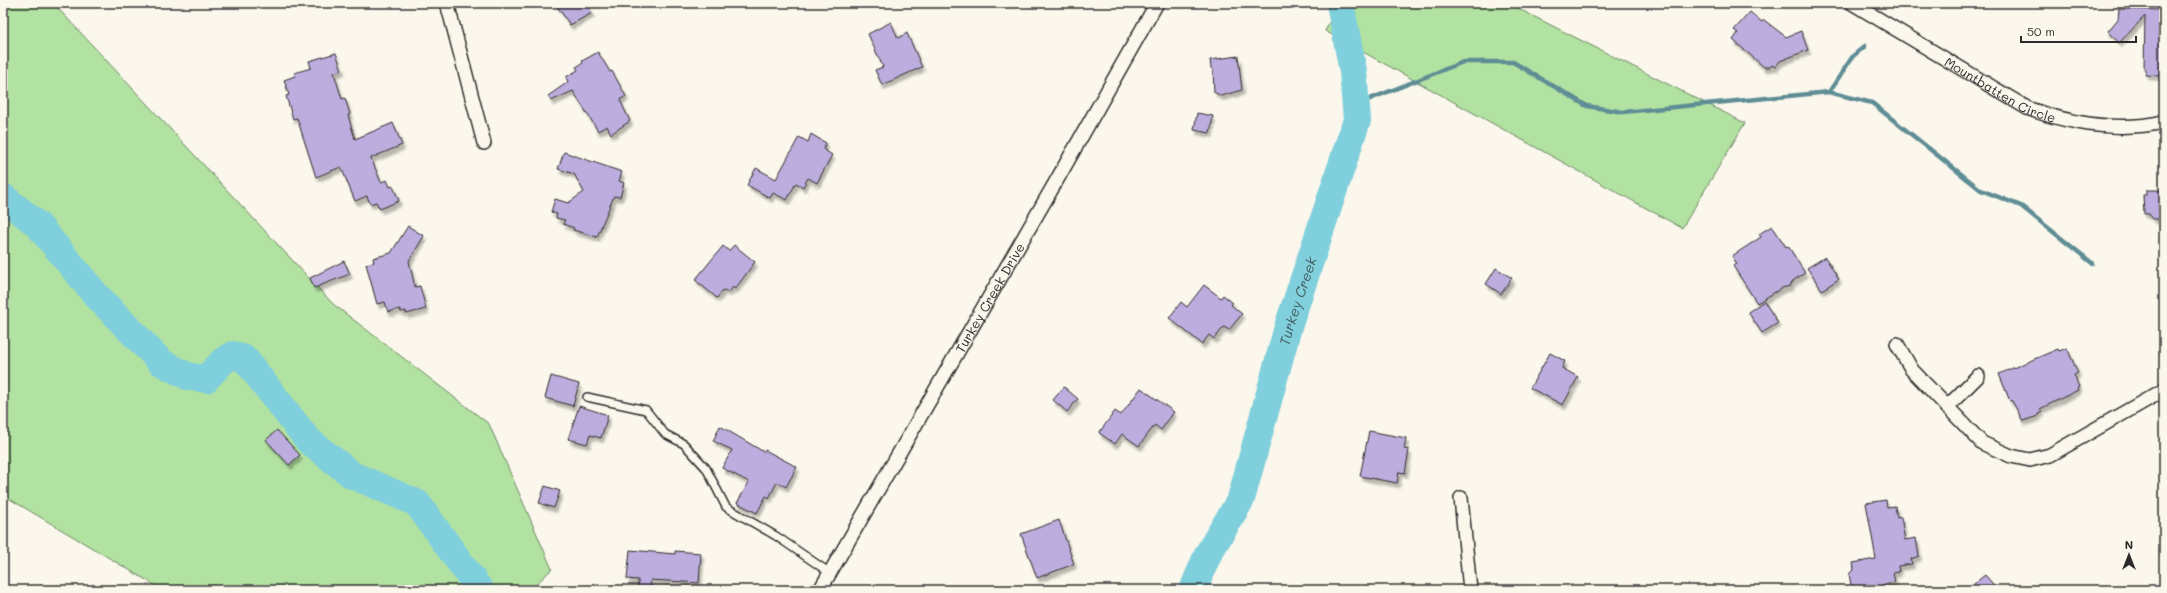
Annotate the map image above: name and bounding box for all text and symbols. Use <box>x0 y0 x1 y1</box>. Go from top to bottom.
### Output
scale bar <box>2021 18 2136 44</box>
text: 50 m <box>2027 23 2055 39</box>
street label: Mountbatten Circle <box>1942 52 2058 125</box>
street label: Turkey Creek Drive <box>951 239 1028 355</box>
water label: Turkey Creek <box>1274 254 1320 347</box>
north arrow <box>2109 535 2149 575</box>
text: N <box>2125 537 2133 552</box>

